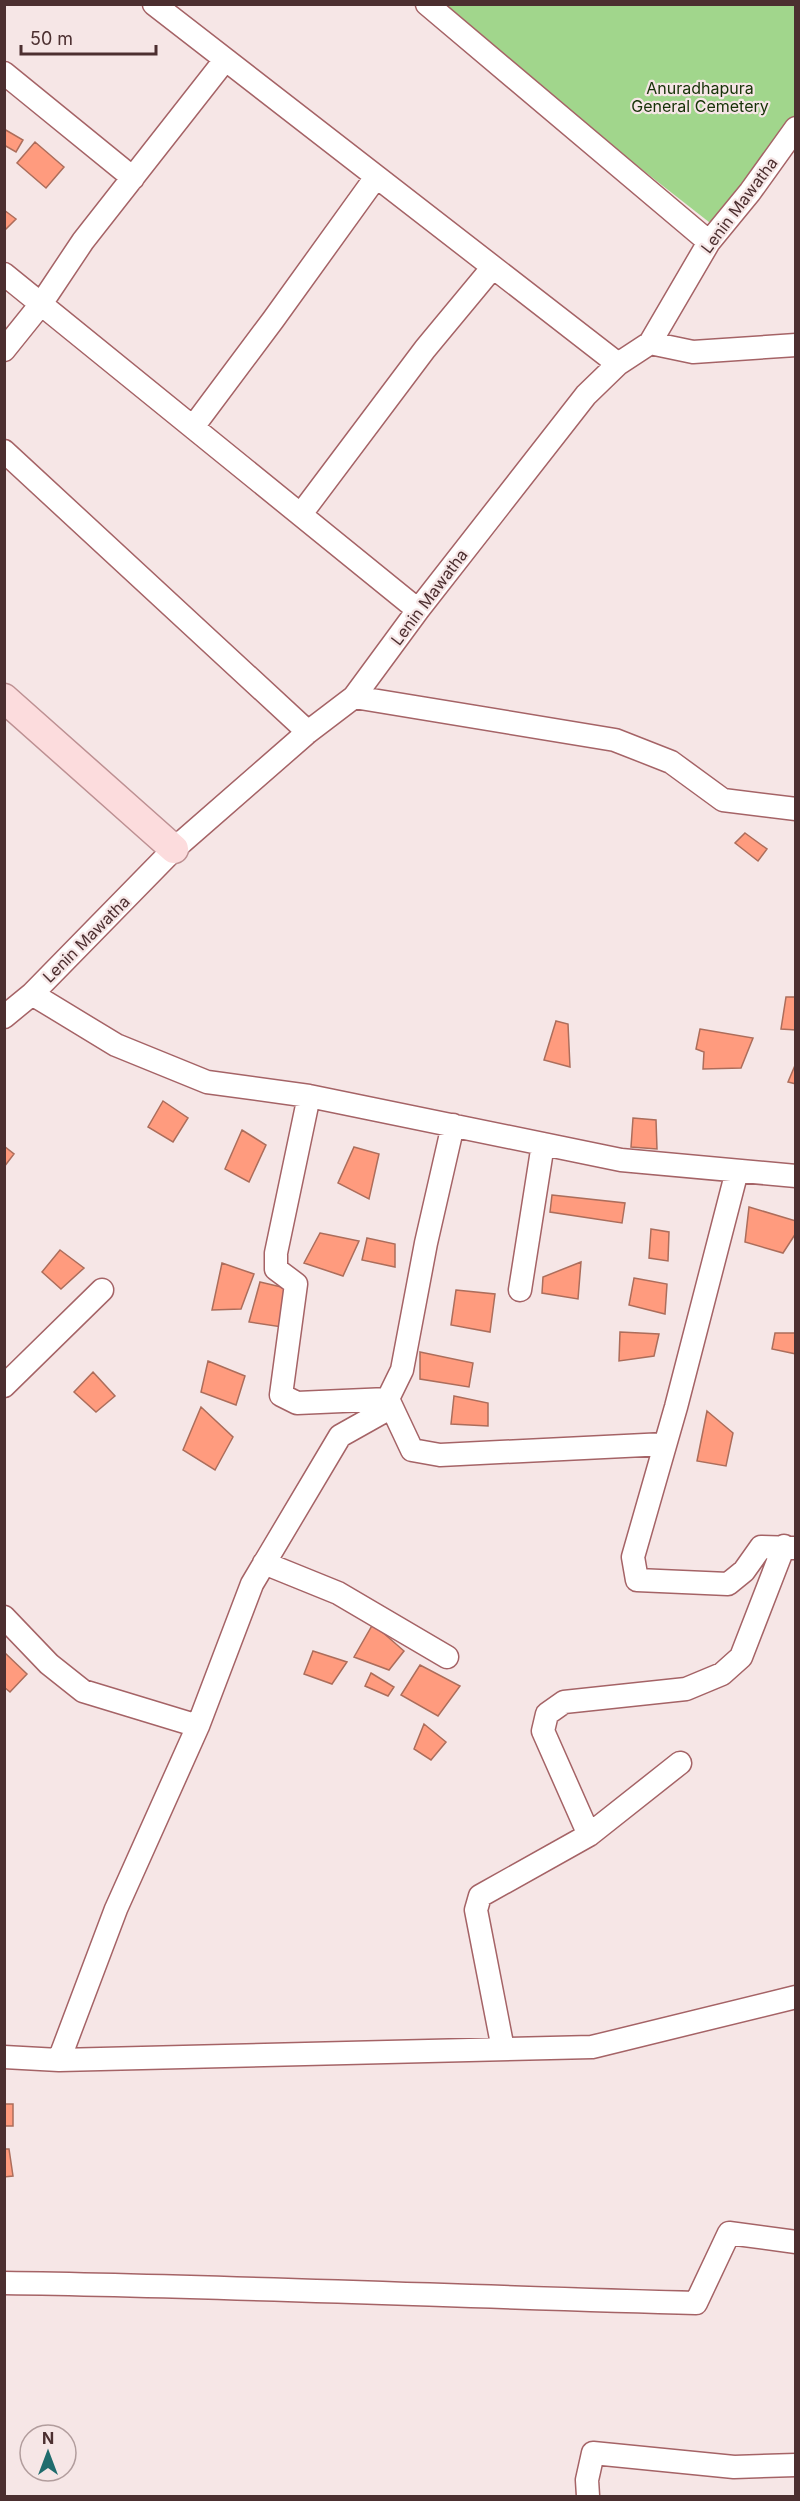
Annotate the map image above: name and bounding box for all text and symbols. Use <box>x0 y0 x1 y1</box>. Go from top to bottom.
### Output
scale bar <box>21 18 156 56</box>
text: 50 m <box>30 28 73 49</box>
park label: Anuradhapura General Cemetery <box>631 78 769 116</box>
street label: Lenin Mawatha <box>696 153 782 257</box>
street label: Lenin Mawatha <box>386 545 472 649</box>
street label: Lenin Mawatha <box>38 891 134 987</box>
north arrow <box>18 2423 78 2483</box>
text: N <box>42 2428 54 2448</box>

